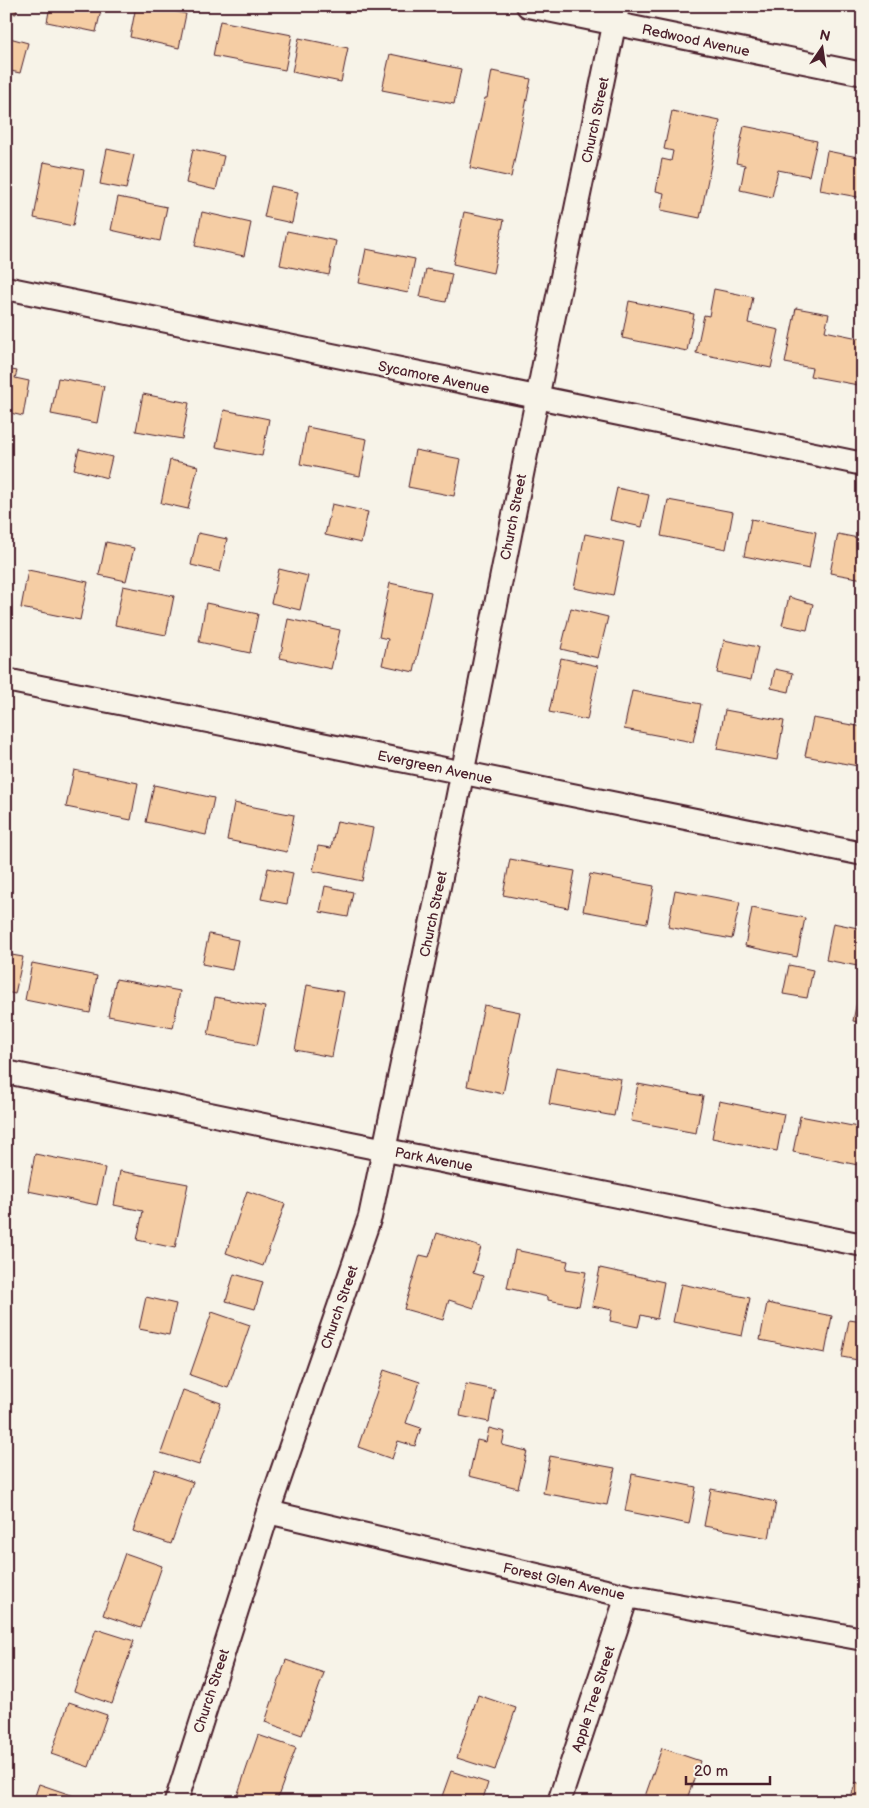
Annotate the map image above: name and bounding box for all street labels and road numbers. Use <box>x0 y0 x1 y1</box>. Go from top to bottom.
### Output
street label: Redwood Avenue <box>640 21 751 60</box>
street label: Church Street <box>578 75 613 165</box>
street label: Sycamore Avenue <box>377 357 491 398</box>
street label: Church Street <box>497 472 530 562</box>
street label: Evergreen Avenue <box>376 747 494 788</box>
street label: Church Street <box>416 869 451 959</box>
street label: Park Avenue <box>394 1144 474 1175</box>
street label: Church Street <box>317 1262 362 1351</box>
street label: Forest Glen Avenue <box>501 1559 626 1604</box>
street label: Apple Tree Street <box>568 1643 619 1754</box>
street label: Church Street <box>190 1646 233 1735</box>

